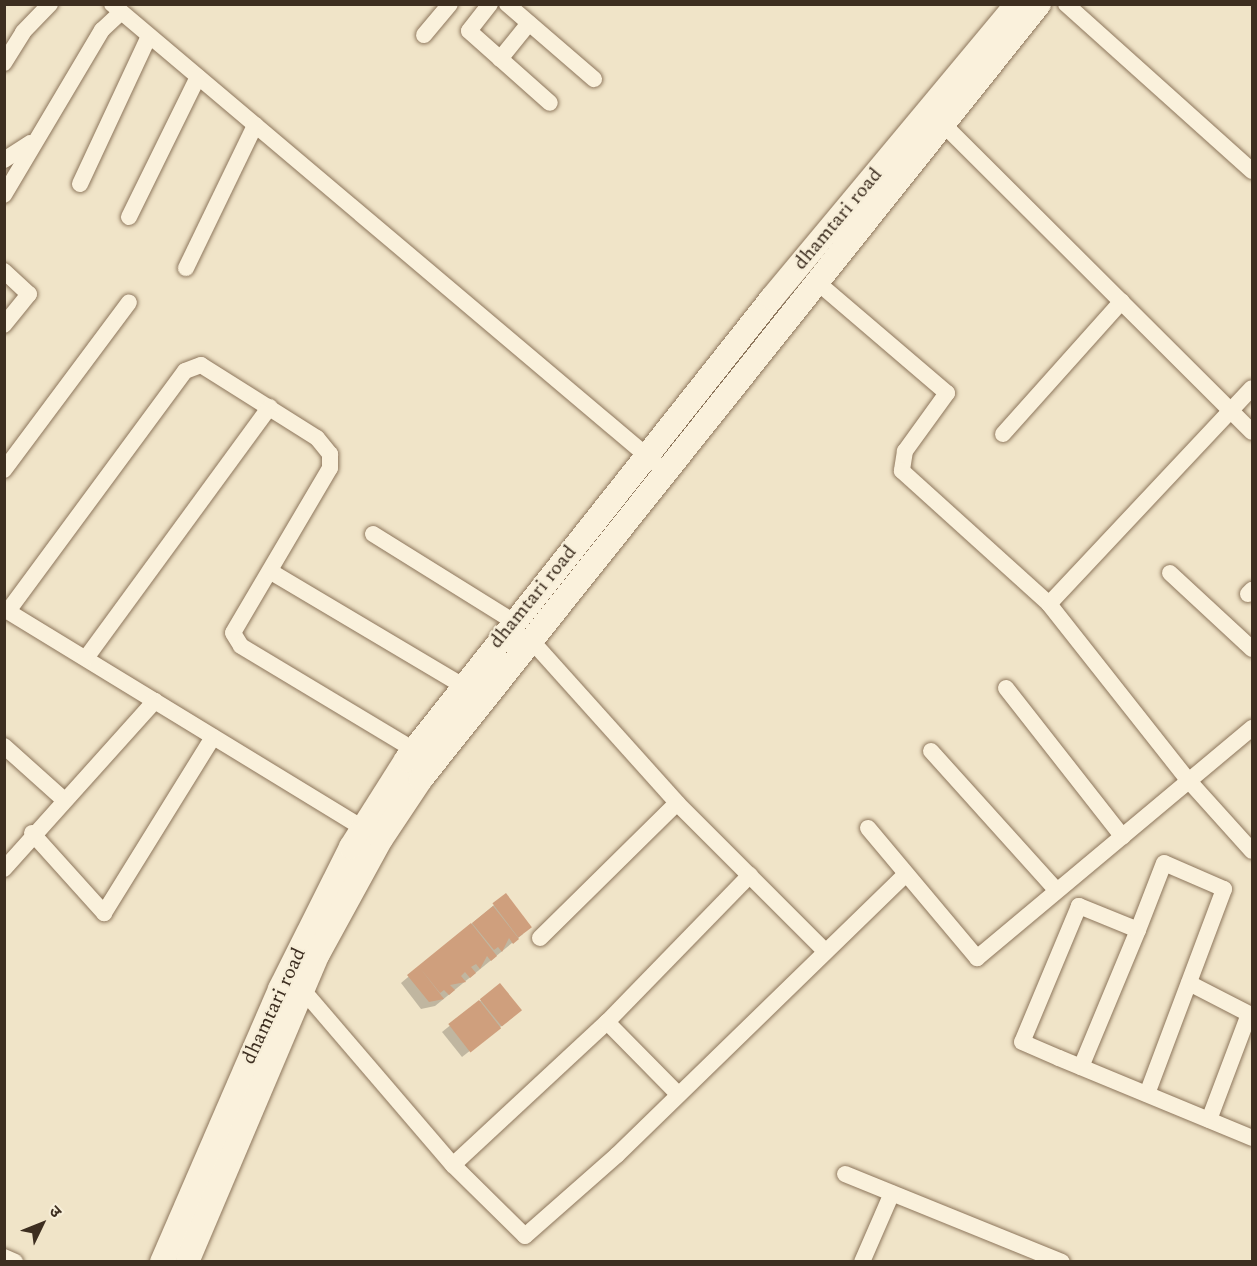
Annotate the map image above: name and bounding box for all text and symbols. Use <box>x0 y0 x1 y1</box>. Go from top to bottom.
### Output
street label: dhamtari road <box>788 163 888 275</box>
street label: dhamtari road <box>484 541 582 653</box>
street label: dhamtari road <box>237 944 311 1068</box>
north arrow <box>12 1194 72 1254</box>
text: उ <box>43 1200 67 1223</box>

